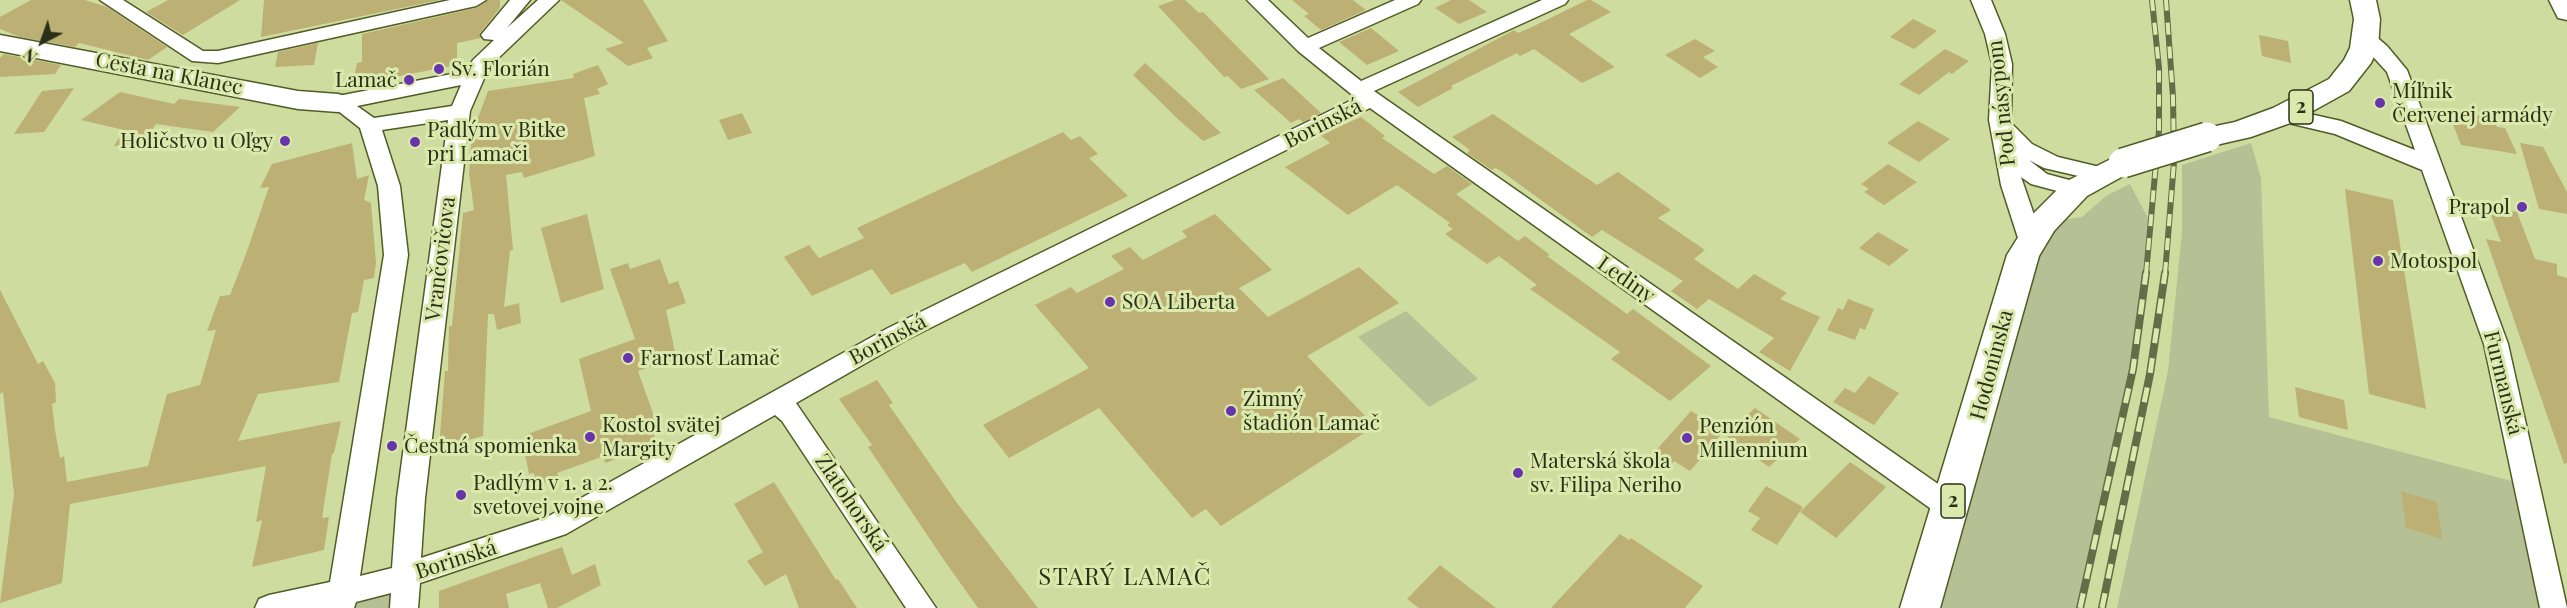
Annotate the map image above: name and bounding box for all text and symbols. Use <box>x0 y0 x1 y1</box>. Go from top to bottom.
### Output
north arrow <box>12 12 72 72</box>
street label: Pod násypom <box>1983 39 2021 167</box>
text: N <box>19 44 41 68</box>
street label: Cesta na Klanec <box>93 47 245 101</box>
place label: Sv. Florián <box>451 56 550 82</box>
marker: Sv. Florián <box>432 62 446 76</box>
place label: Lamač <box>335 67 397 93</box>
marker: Lamač <box>402 73 416 87</box>
place label: Míľnik Červenej armády <box>2392 78 2553 128</box>
road number: 2 <box>2289 90 2313 124</box>
street label: Borinská <box>1280 94 1366 154</box>
marker: Míľnik Červenej armády <box>2373 96 2387 110</box>
place label: Padlým v Bitke pri Lamači <box>427 117 566 167</box>
place label: Holičstvo u Oľgy <box>120 128 273 154</box>
marker: Holičstvo u Oľgy <box>278 134 292 148</box>
marker: Padlým v Bitke pri Lamači <box>408 135 422 149</box>
place label: Prapol <box>2448 194 2510 220</box>
street label: Vrančovičova <box>421 195 461 323</box>
marker: Prapol <box>2515 200 2529 214</box>
place label: Motospol <box>2390 248 2477 274</box>
street label: Lediny <box>1592 251 1660 309</box>
marker: Motospol <box>2371 254 2385 268</box>
place label: SOA Liberta <box>1122 289 1235 315</box>
marker: SOA Liberta <box>1103 295 1117 309</box>
street label: Hodonínska <box>1965 307 2019 423</box>
street label: Borinská <box>845 309 931 371</box>
street label: Furmanská <box>2478 328 2528 438</box>
place label: Farnosť Lamač <box>640 345 780 371</box>
marker: Farnosť Lamač <box>621 351 635 365</box>
place label: Zimný štadión Lamač <box>1243 386 1380 436</box>
marker: Zimný štadión Lamač <box>1224 404 1238 418</box>
place label: Kostol svätej Margity <box>602 412 720 462</box>
place label: Penzión Millennium <box>1699 413 1808 463</box>
marker: Kostol svätej Margity <box>583 430 597 444</box>
marker: Penzión Millennium <box>1680 431 1694 445</box>
place label: Čestná spomienka <box>404 433 577 459</box>
marker: Čestná spomienka <box>385 439 399 453</box>
place label: Materská škola sv. Filipa Neriho <box>1530 448 1682 498</box>
street label: Zlatohorská <box>809 450 893 556</box>
marker: Materská škola sv. Filipa Neriho <box>1511 466 1525 480</box>
place label: Padlým v 1. a 2. svetovej vojne <box>473 470 613 520</box>
road number: 2 <box>1941 484 1965 518</box>
marker: Padlým v 1. a 2. svetovej vojne <box>454 488 468 502</box>
street label: Borinská <box>412 535 500 585</box>
district label: STARÝ LAMAČ <box>1038 564 1212 592</box>

